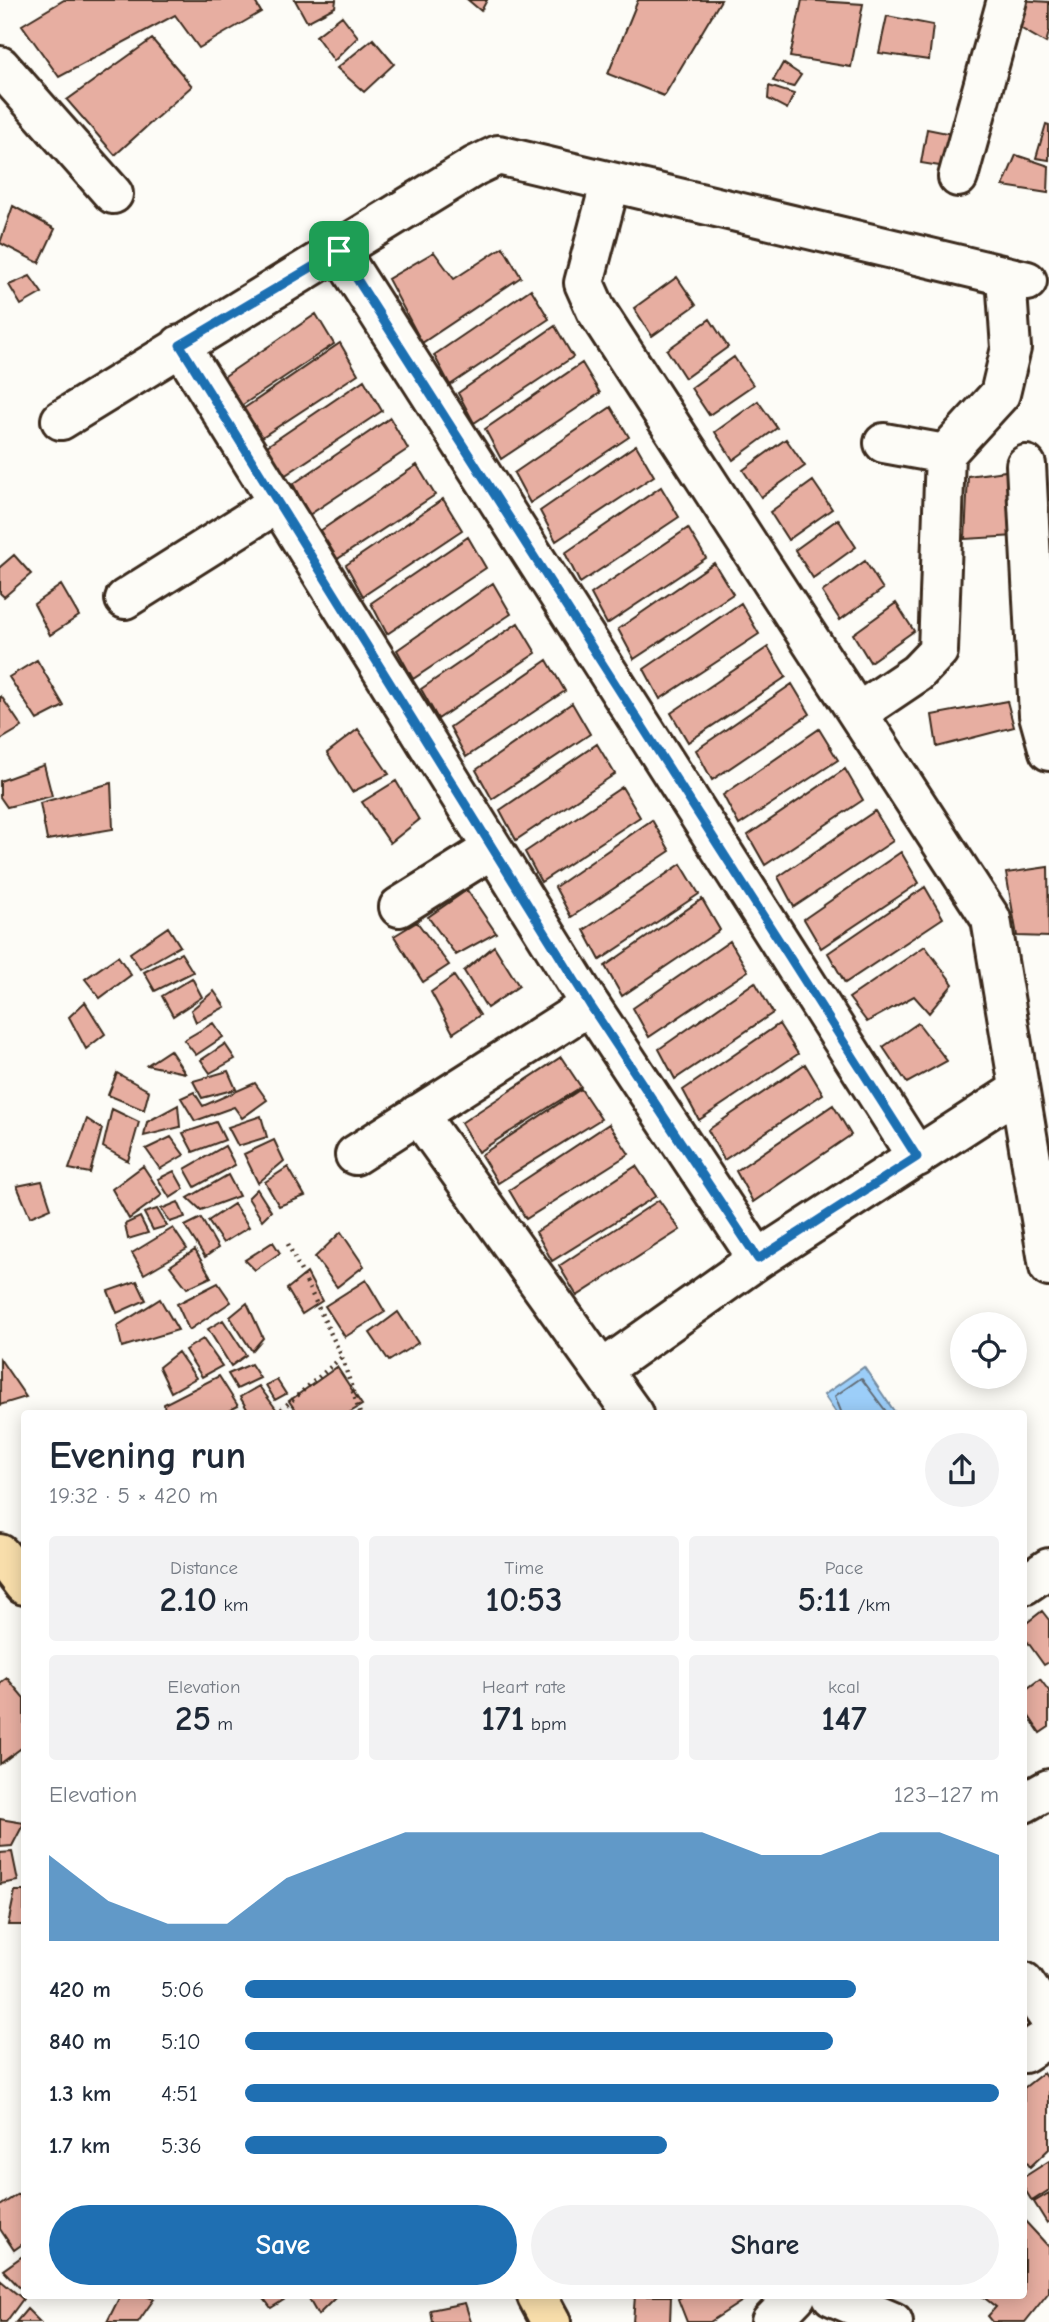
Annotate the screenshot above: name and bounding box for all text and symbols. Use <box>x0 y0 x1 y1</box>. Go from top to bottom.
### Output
pin <box>309 221 369 281</box>
icon: arrive <box>320 232 358 270</box>
map controls <box>950 1312 1027 1389</box>
button: locate <box>950 1312 1027 1389</box>
button: share <box>925 1433 999 1507</box>
text: Evening run <box>49 1434 246 1478</box>
text: 19:32 · 5 × 420 m <box>49 1482 218 1509</box>
text: Distance <box>170 1557 238 1579</box>
text: Time <box>504 1557 544 1579</box>
text: Pace <box>825 1557 863 1579</box>
text: 2.10 <box>160 1579 217 1620</box>
text: 10:53 <box>486 1579 562 1620</box>
text: 5:11 <box>798 1579 851 1620</box>
text: km <box>217 1594 248 1616</box>
text: /km <box>851 1594 890 1616</box>
text: Elevation <box>168 1676 240 1698</box>
text: Heart rate <box>482 1676 566 1698</box>
text: kcal <box>828 1676 860 1698</box>
text: 25 <box>175 1698 211 1739</box>
text: 171 <box>481 1698 524 1739</box>
text: 147 <box>821 1698 867 1739</box>
text: m <box>211 1713 233 1735</box>
text: bpm <box>524 1713 567 1735</box>
text: Elevation <box>49 1781 137 1808</box>
text: 123–127 m <box>894 1781 999 1808</box>
text: 420 m <box>49 1976 111 2003</box>
text: 5:06 <box>161 1976 204 2003</box>
text: 840 m <box>49 2028 111 2055</box>
text: 5:10 <box>161 2028 201 2055</box>
text: 1.3 km <box>49 2080 111 2107</box>
text: 4:51 <box>161 2080 198 2107</box>
text: 1.7 km <box>49 2132 110 2159</box>
text: 5:36 <box>161 2132 202 2159</box>
button: Save <box>49 2205 517 2285</box>
button: Share <box>531 2205 999 2285</box>

